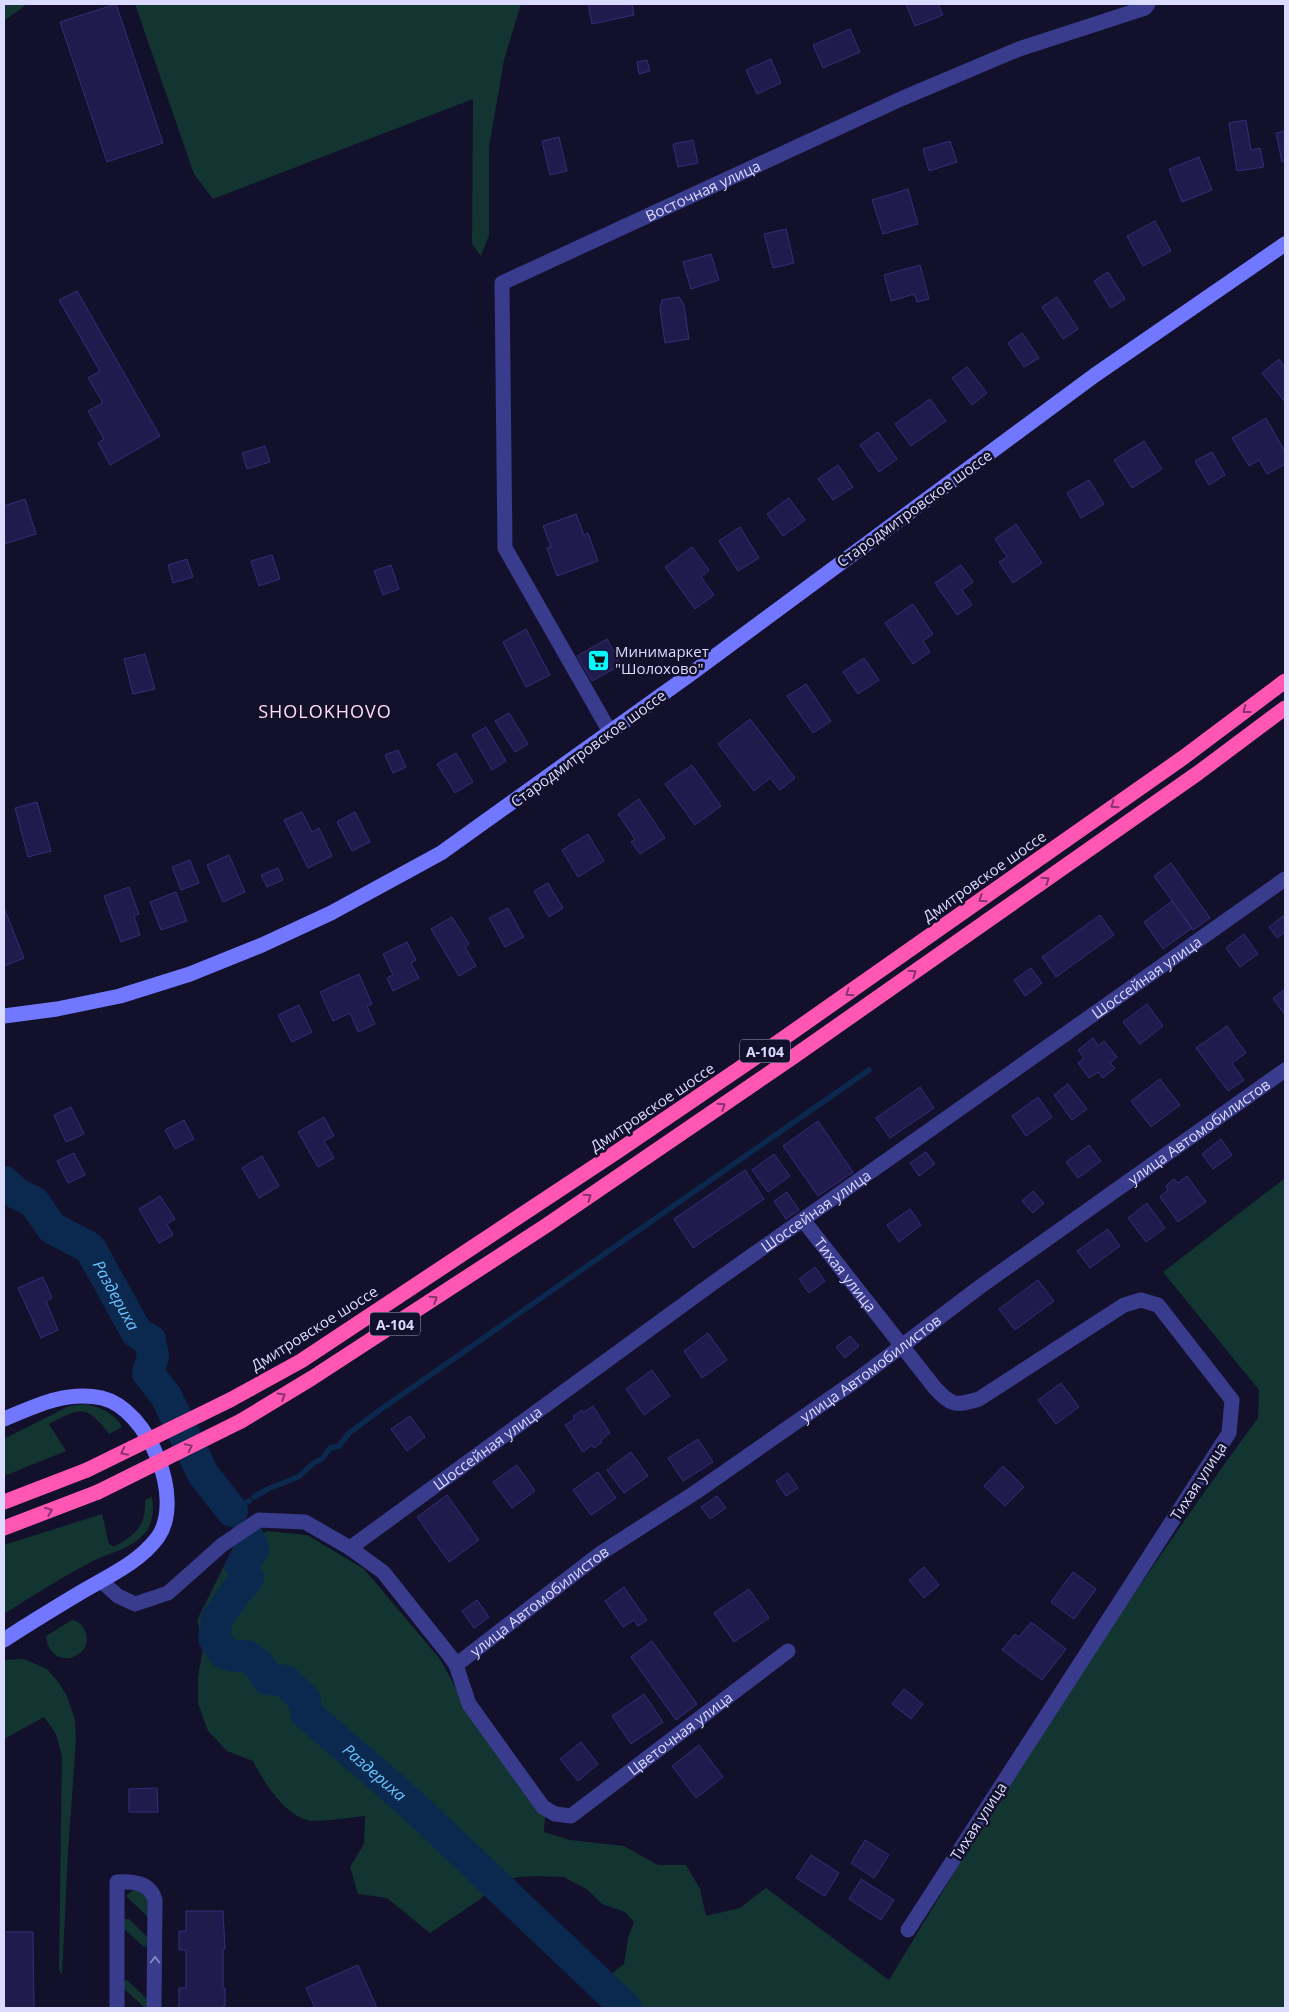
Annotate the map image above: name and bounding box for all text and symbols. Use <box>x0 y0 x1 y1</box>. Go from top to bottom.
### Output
street label: Восточная улица <box>642 155 764 226</box>
street label: Стародмитровское шоссе <box>832 445 996 571</box>
place label: Минимаркет "Шолохово" <box>615 641 709 678</box>
supermarket icon: Минимаркет "Шолохово" <box>587 648 611 672</box>
street label: Стародмитровское шоссе <box>506 685 670 811</box>
district label: SHOLOKHOVO <box>258 699 392 723</box>
one-way arrow <box>1242 704 1252 713</box>
one-way arrow <box>1111 799 1120 808</box>
street label: Дмитровское шоссе <box>918 826 1050 926</box>
one-way arrow <box>1040 877 1050 886</box>
one-way arrow <box>978 893 987 902</box>
street label: Шоссейная улица <box>1087 931 1205 1023</box>
one-way arrow <box>907 970 917 979</box>
one-way arrow <box>845 987 855 996</box>
road number: А-104 <box>740 1040 790 1062</box>
street label: Дмитровское шоссе <box>586 1058 718 1156</box>
street label: улица Автомобилистов <box>1124 1074 1274 1189</box>
one-way arrow <box>716 1103 726 1112</box>
street label: Шоссейная улица <box>757 1165 875 1256</box>
one-way arrow <box>582 1194 591 1203</box>
street label: Тихая улица <box>810 1233 881 1316</box>
water label: Раздериха <box>88 1256 144 1334</box>
street label: Дмитровское шоссе <box>247 1281 381 1375</box>
one-way arrow <box>428 1296 438 1305</box>
street label: улица Автомобилистов <box>796 1310 945 1426</box>
road number: А-104 <box>370 1312 420 1336</box>
one-way arrow <box>277 1393 286 1403</box>
street label: Шоссейная улица <box>429 1401 546 1494</box>
street label: Тихая улица <box>1165 1438 1231 1524</box>
one-way arrow <box>183 1443 192 1453</box>
one-way arrow <box>120 1446 129 1456</box>
one-way arrow <box>45 1507 53 1517</box>
street label: улица Автомобилистов <box>466 1541 612 1661</box>
street label: Цветочная улица <box>623 1687 736 1780</box>
water label: Раздериха <box>338 1739 411 1806</box>
street label: Тихая улица <box>945 1778 1011 1864</box>
one-way arrow <box>150 1955 160 1963</box>

